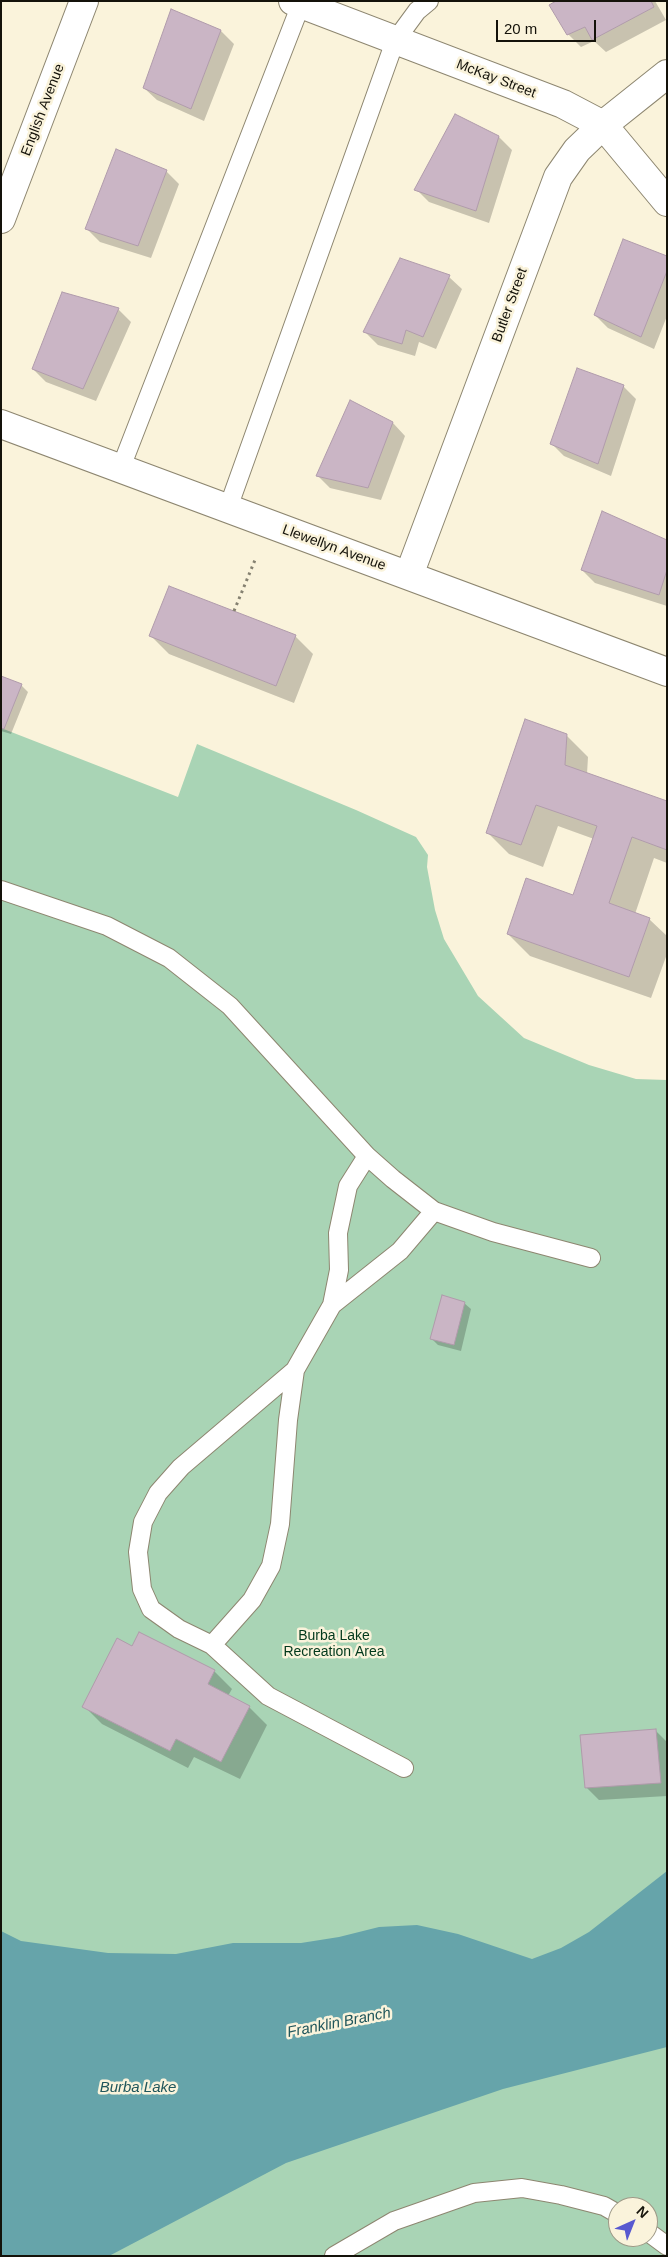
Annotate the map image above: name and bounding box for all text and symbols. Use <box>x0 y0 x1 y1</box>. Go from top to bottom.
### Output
scale bar <box>498 10 598 42</box>
text: 20 m <box>504 20 537 37</box>
street label: McKay Street <box>454 56 538 102</box>
street label: English Avenue <box>18 62 68 158</box>
street label: Butler Street <box>489 266 531 344</box>
street label: Llewellyn Avenue <box>280 522 388 574</box>
park label: Burba Lake Recreation Area <box>283 1628 385 1660</box>
water label: Franklin Branch <box>286 2004 392 2042</box>
water label: Burba Lake <box>100 2079 176 2097</box>
north arrow <box>608 2197 658 2247</box>
text: N <box>634 2203 652 2221</box>

